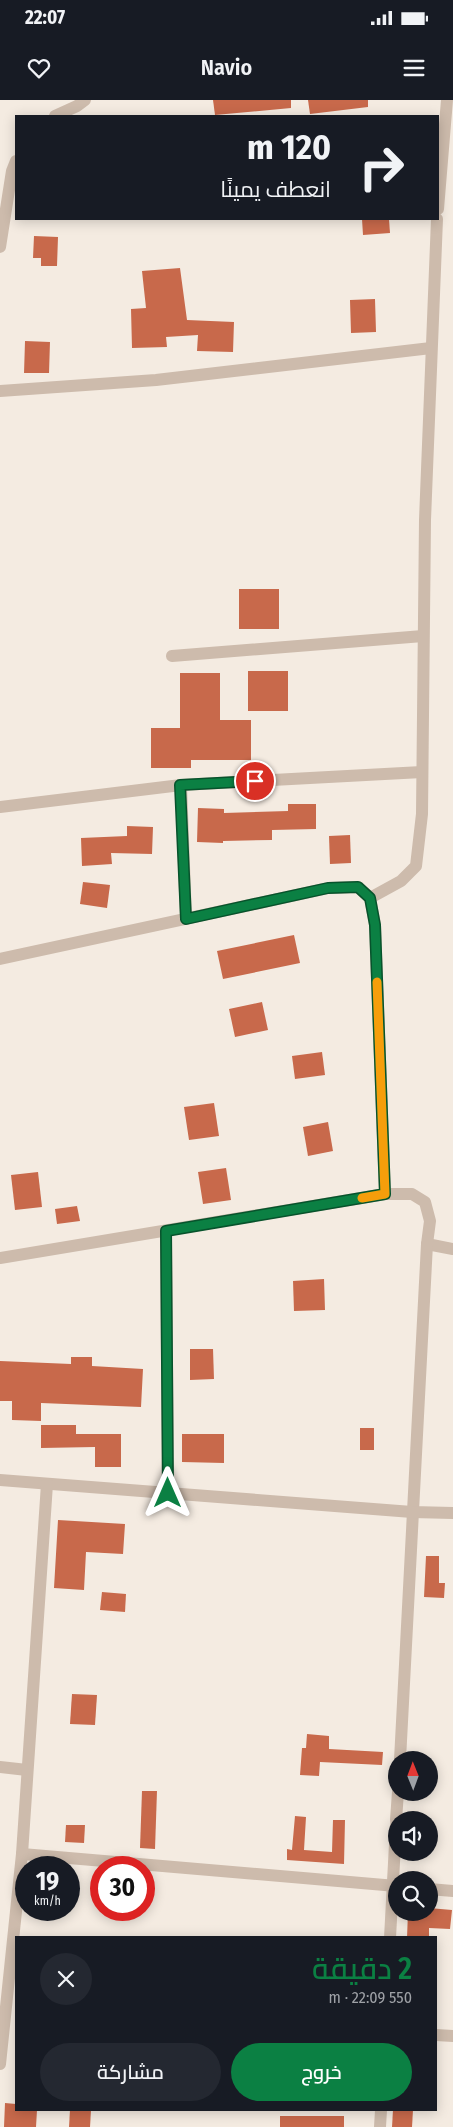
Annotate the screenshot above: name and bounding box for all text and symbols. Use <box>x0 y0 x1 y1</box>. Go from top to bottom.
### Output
text: 22:07 <box>25 6 65 29</box>
icon: heart <box>25 54 53 82</box>
text: Navio <box>201 54 252 81</box>
icon: menu <box>400 54 428 82</box>
text: 120 m <box>247 126 331 168</box>
icon: right <box>349 135 414 200</box>
text: انعطف يمينًا <box>220 176 331 203</box>
pin <box>234 760 276 802</box>
icon: arrive <box>241 767 269 795</box>
position arrow <box>141 1466 193 1518</box>
north arrow <box>388 1751 438 1801</box>
map controls <box>388 1751 438 1921</box>
button: sound <box>388 1811 438 1861</box>
speed limit sign: 30 <box>90 1856 155 1921</box>
text: 19 <box>36 1867 59 1897</box>
button: search <box>388 1871 438 1921</box>
text: km/h <box>34 1894 61 1908</box>
text: 2 دقيقة <box>312 1951 412 1987</box>
button: close <box>40 1953 92 2005</box>
text: 550 m · 22:09 <box>329 1988 412 2007</box>
button: مشاركة <box>40 2043 221 2101</box>
button: خروج <box>231 2043 412 2101</box>

